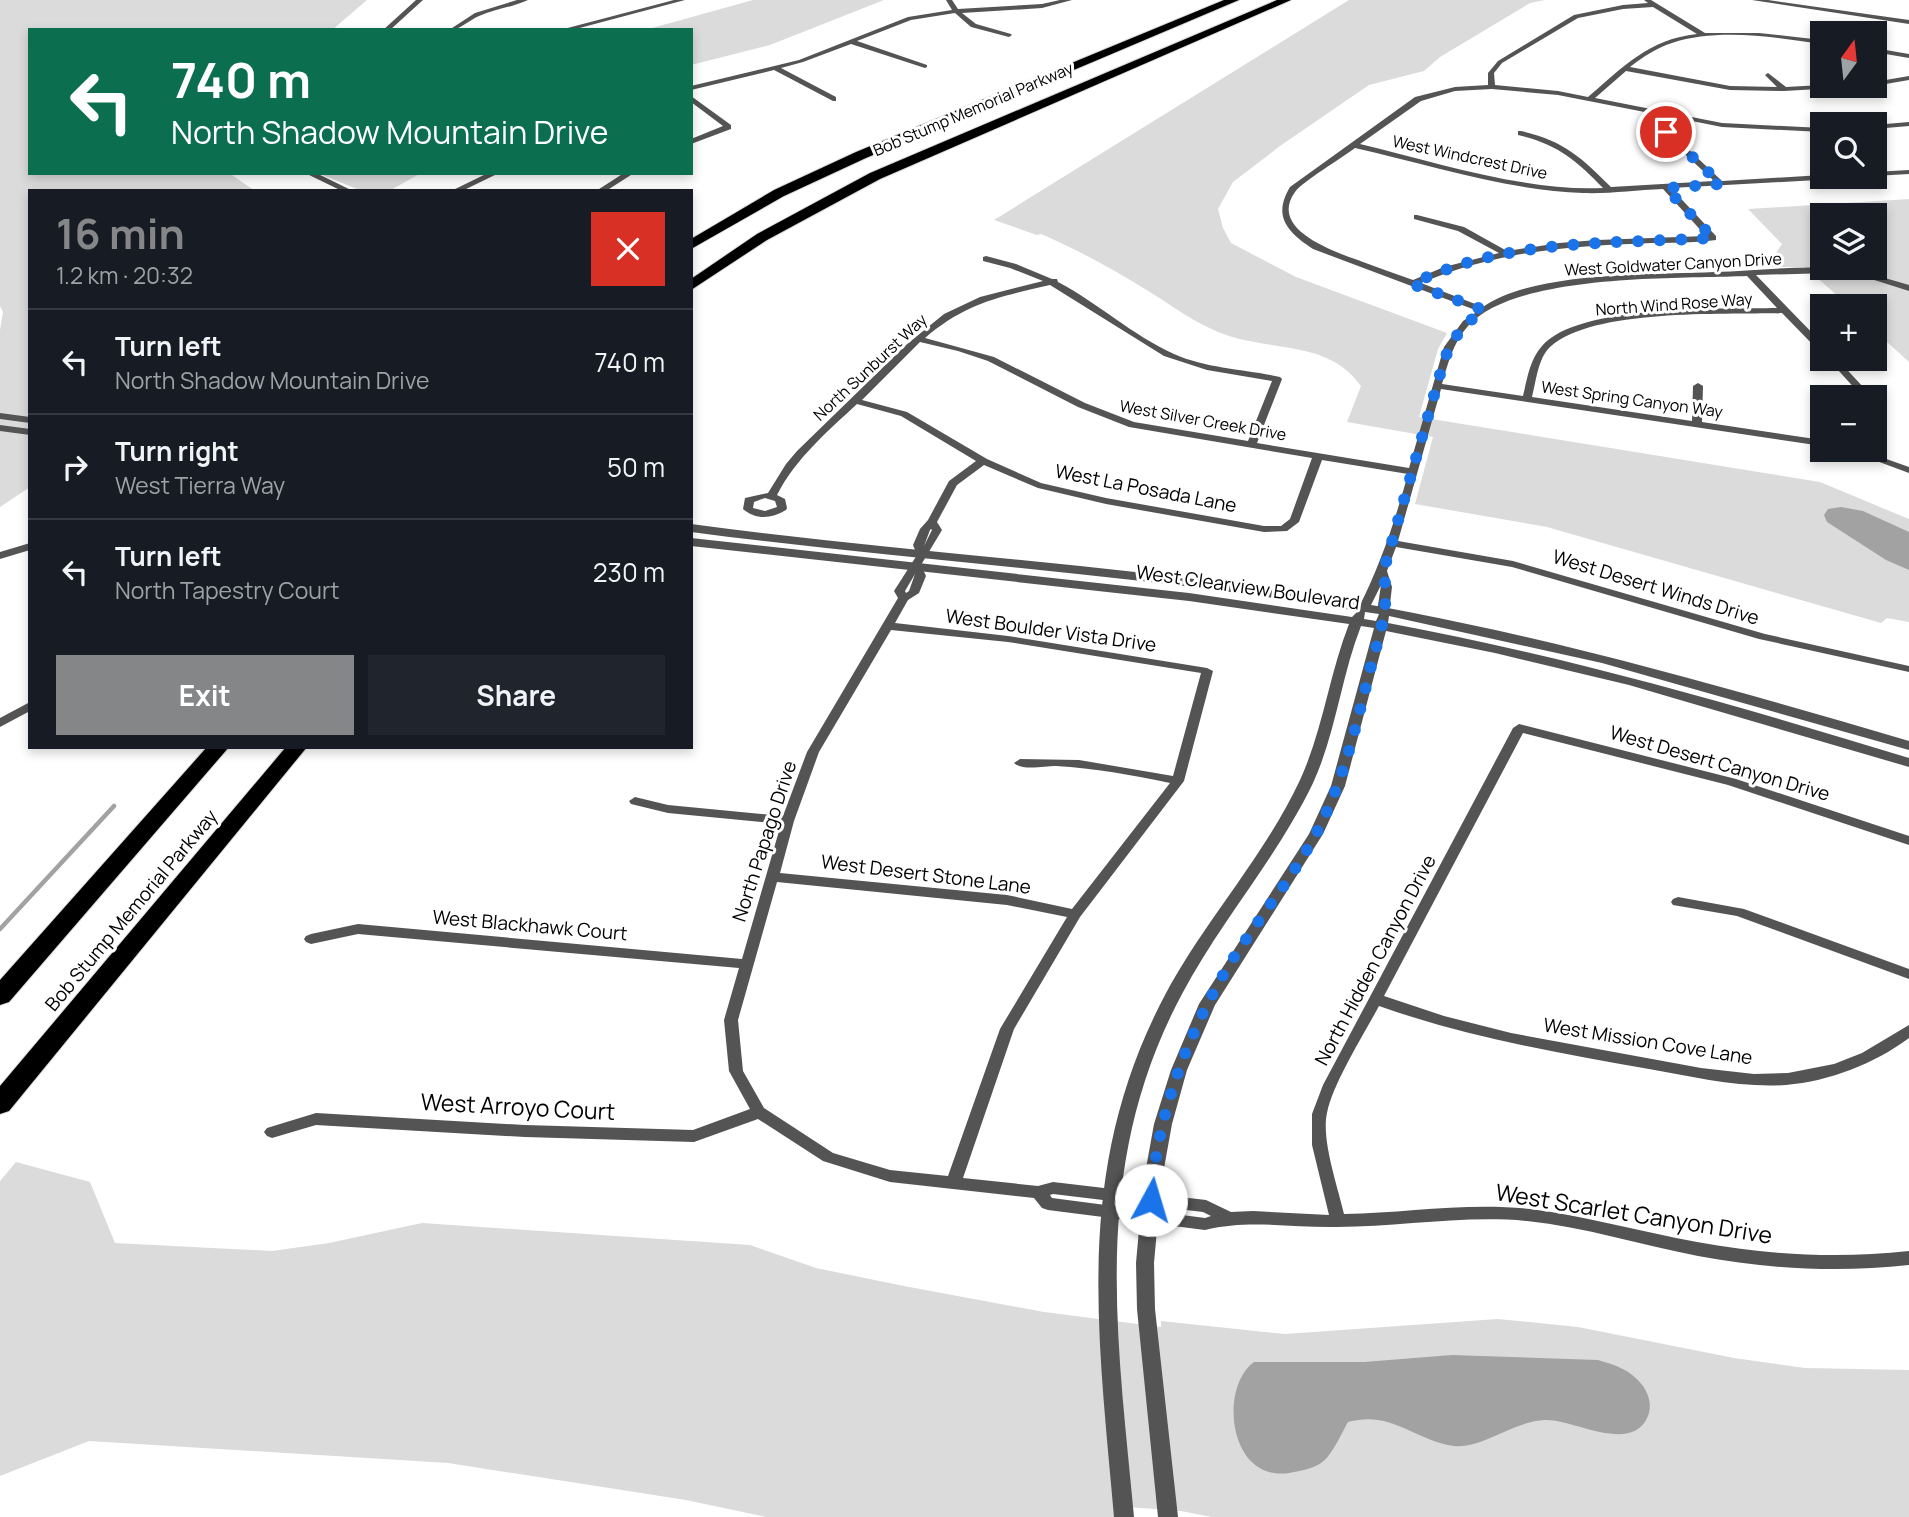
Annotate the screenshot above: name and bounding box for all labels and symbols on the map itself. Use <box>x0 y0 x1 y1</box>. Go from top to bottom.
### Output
north arrow <box>1810 21 1886 98</box>
street label: Bob Stump Memorial Parkway <box>870 57 1077 161</box>
pin <box>1636 102 1696 162</box>
street label: West Windcrest Drive <box>1390 130 1550 184</box>
street label: West Goldwater Canyon Drive <box>1564 247 1782 281</box>
street label: North Wind Rose Way <box>1595 288 1754 320</box>
street label: North Sunburst Way <box>808 308 932 425</box>
street label: West Spring Canyon Way <box>1540 375 1725 423</box>
street label: West Silver Creek Drive <box>1118 394 1288 446</box>
street label: West La Posada Lane <box>1053 458 1239 518</box>
street label: West Desert Winds Drive <box>1549 543 1763 631</box>
street label: West Clearview Boulevard <box>1135 558 1361 616</box>
street label: West Boulder Vista Drive <box>944 602 1158 658</box>
street label: West Desert Canyon Drive <box>1607 719 1833 807</box>
street label: North Papago Drive <box>726 757 802 925</box>
street label: Bob Stump Memorial Parkway <box>39 804 223 1016</box>
street label: West Desert Stone Lane <box>820 848 1032 900</box>
street label: North Hidden Canyon Drive <box>1308 850 1442 1070</box>
street label: West Blackhawk Court <box>431 904 629 946</box>
street label: West Mission Cove Lane <box>1542 1012 1754 1070</box>
street label: West Arroyo Court <box>420 1085 616 1127</box>
position arrow <box>1114 1163 1188 1237</box>
street label: West Scarlet Canyon Drive <box>1493 1175 1775 1251</box>

